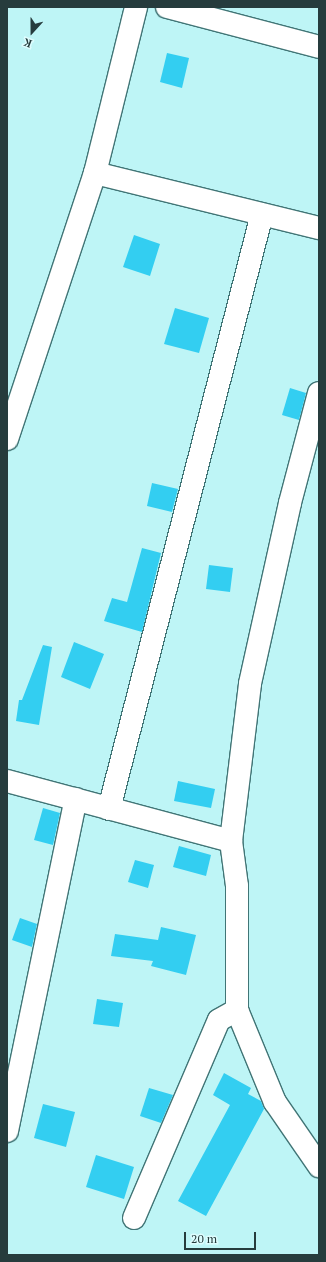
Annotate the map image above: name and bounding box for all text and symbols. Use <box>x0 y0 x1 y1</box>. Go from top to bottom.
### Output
north arrow <box>12 12 52 52</box>
text: K <box>22 35 34 51</box>
scale bar <box>186 1224 258 1250</box>
text: 20 m <box>191 1231 217 1246</box>

